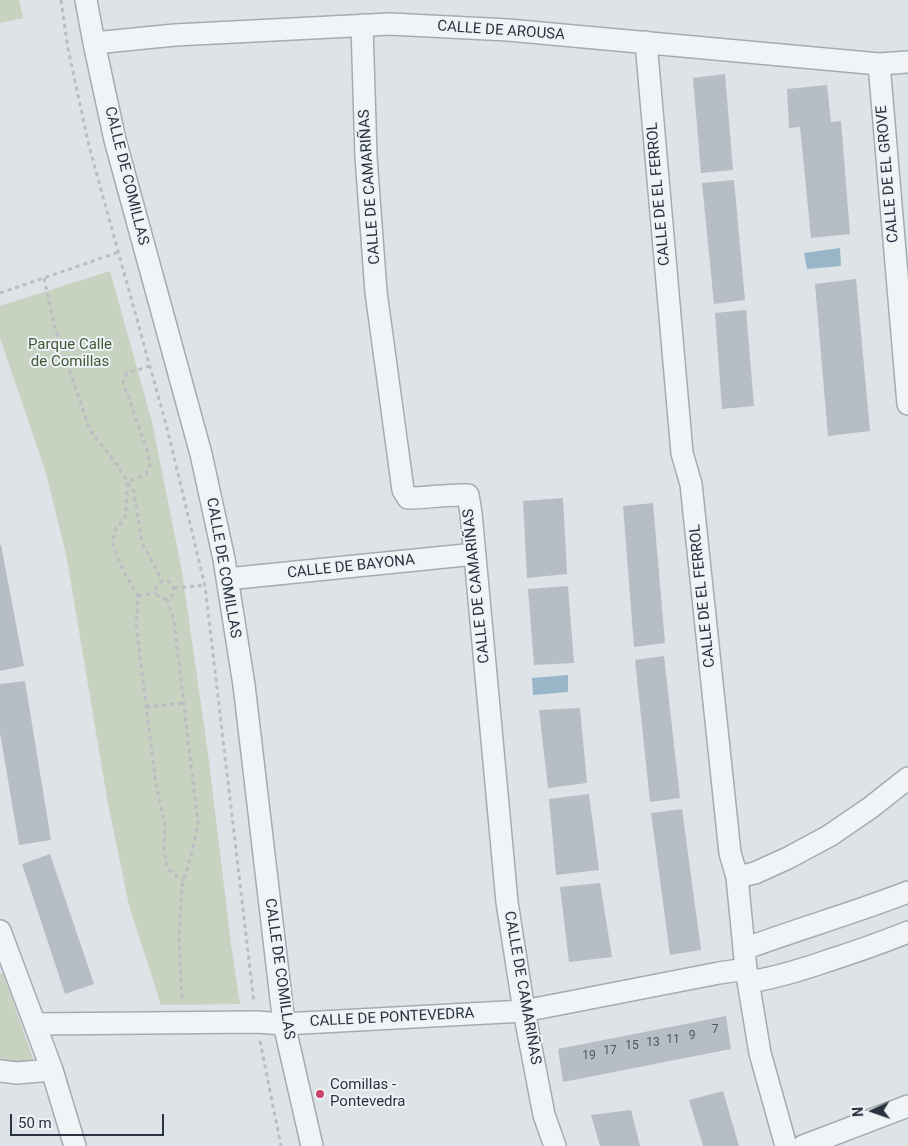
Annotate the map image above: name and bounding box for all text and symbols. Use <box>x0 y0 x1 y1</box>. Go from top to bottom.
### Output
street label: CALLE DE AROUSA <box>437 18 565 44</box>
street label: CALLE DE EL GROVE <box>873 104 903 244</box>
street label: CALLE DE COMILLAS <box>100 105 152 247</box>
street label: CALLE DE CAMARIÑAS <box>356 109 384 265</box>
street label: CALLE DE EL FERROL <box>644 121 674 267</box>
park label: Parque Calle de Comillas <box>28 336 112 371</box>
street label: CALLE DE COMILLAS <box>202 496 244 640</box>
street label: CALLE DE CAMARIÑAS <box>460 508 494 664</box>
street label: CALLE DE EL FERROL <box>687 523 719 669</box>
street label: CALLE DE BAYONA <box>286 551 416 583</box>
street label: CALLE DE COMILLAS <box>260 897 298 1041</box>
street label: CALLE DE CAMARIÑAS <box>500 910 544 1066</box>
street label: CALLE DE PONTEVEDRA <box>309 1005 475 1031</box>
house number: 7 <box>712 1023 718 1037</box>
house number: 9 <box>689 1029 695 1043</box>
house number: 11 <box>666 1033 680 1047</box>
house number: 13 <box>646 1036 660 1050</box>
house number: 15 <box>625 1039 639 1053</box>
house number: 17 <box>603 1044 617 1058</box>
house number: 19 <box>582 1049 596 1063</box>
place label: Comillas - Pontevedra <box>330 1076 406 1111</box>
north arrow <box>848 1086 898 1136</box>
marker: Comillas - Pontevedra <box>314 1088 326 1100</box>
scale bar <box>12 1104 166 1136</box>
text: N <box>850 1106 866 1117</box>
text: 50 m <box>18 1114 52 1132</box>

